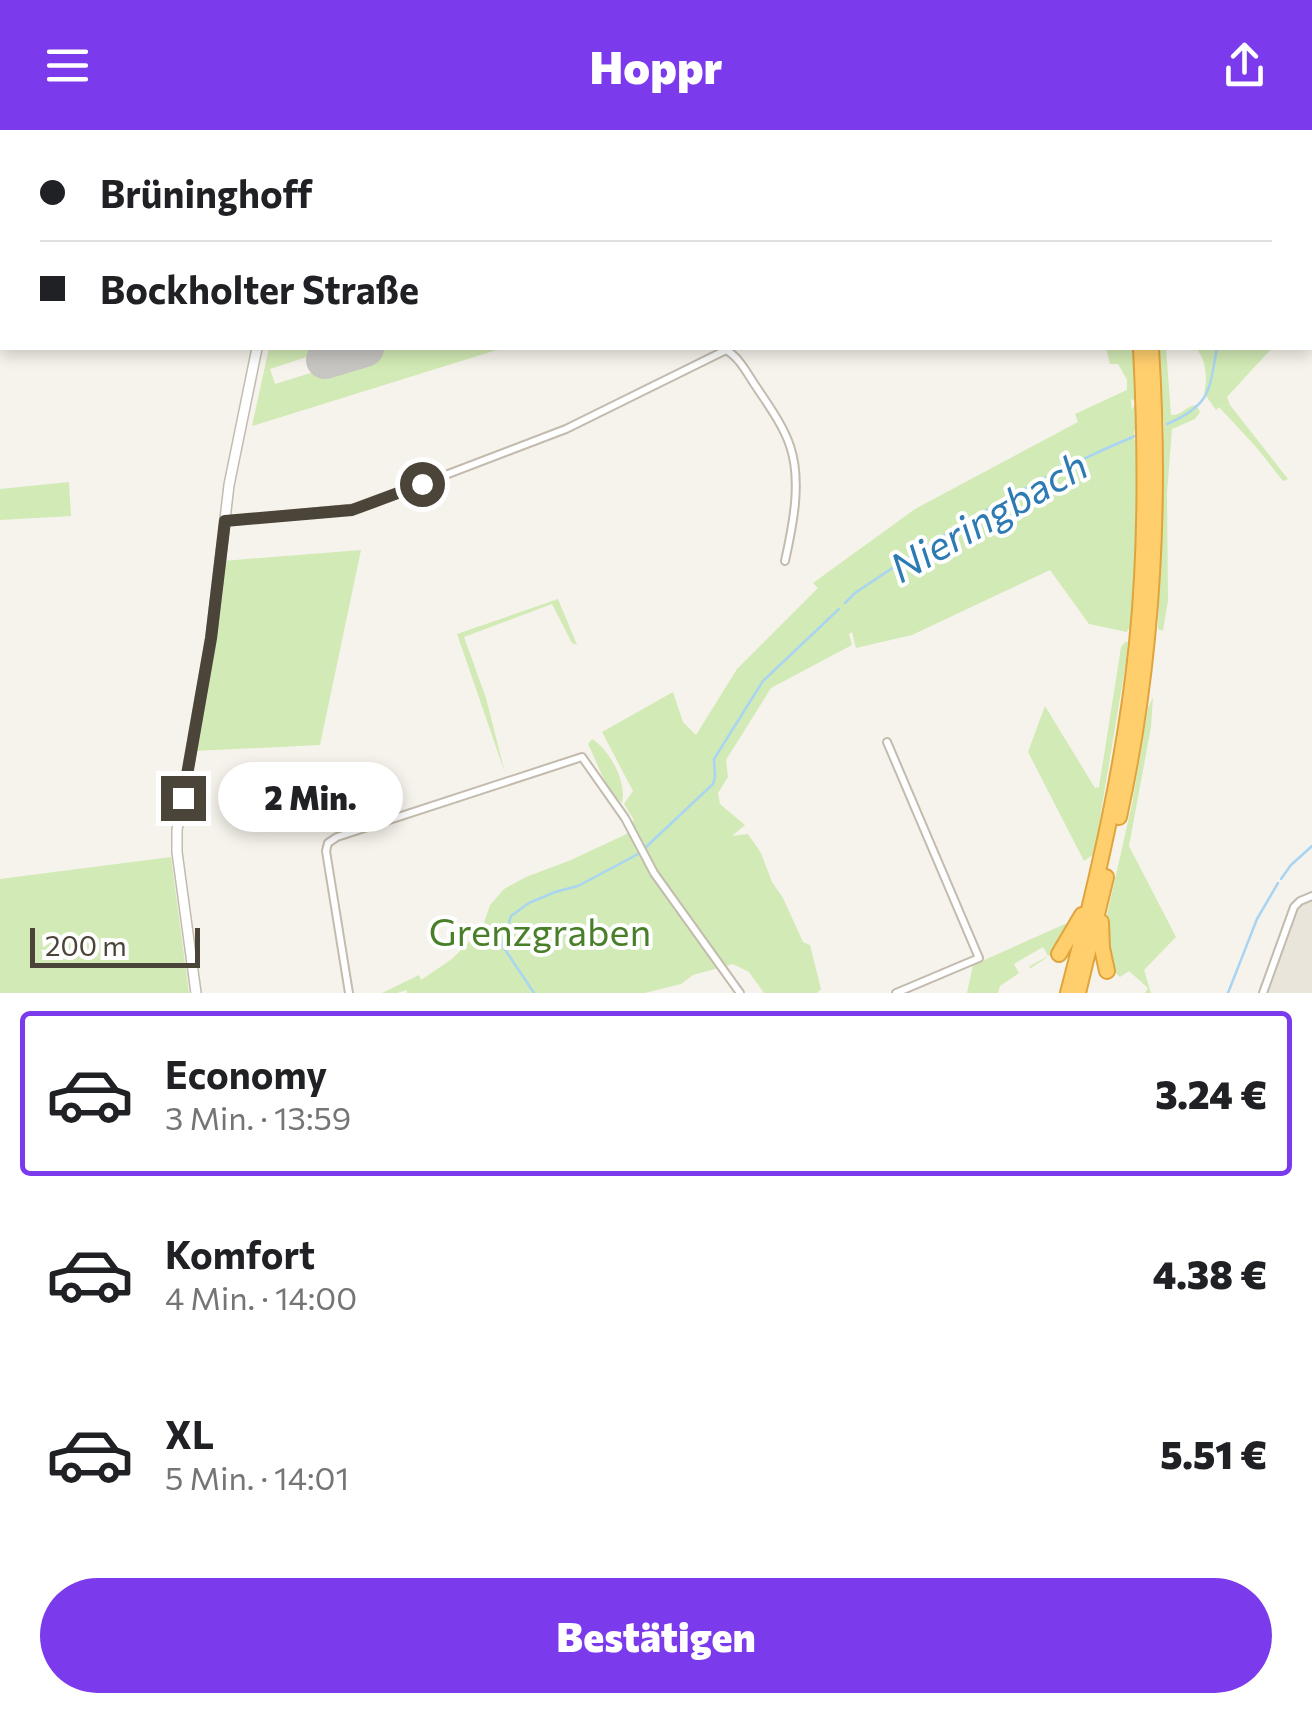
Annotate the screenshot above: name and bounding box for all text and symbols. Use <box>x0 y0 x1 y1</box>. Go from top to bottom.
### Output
icon: menu <box>40 38 95 93</box>
text: Hoppr <box>590 38 722 93</box>
icon: share <box>1217 38 1272 93</box>
text: Brüninghoff <box>100 169 313 216</box>
text: Bockholter Straße <box>100 265 419 312</box>
water label: Nieringbach <box>880 439 1095 591</box>
route start <box>400 462 445 507</box>
callout: 2 Min. <box>218 763 403 833</box>
route end <box>161 776 206 821</box>
text: 2 Min. <box>264 777 357 817</box>
park label: Grenzgraben <box>429 907 651 954</box>
scale bar <box>30 923 200 968</box>
text: 200 m <box>45 928 127 962</box>
icon: car <box>45 1049 135 1139</box>
text: Economy <box>165 1050 327 1097</box>
text: 3.24 € <box>1155 1070 1267 1117</box>
text: 3 Min. · 13:59 <box>165 1097 351 1137</box>
icon: car <box>45 1229 135 1319</box>
text: Komfort <box>165 1230 315 1277</box>
text: 4.38 € <box>1153 1250 1267 1297</box>
text: 4 Min. · 14:00 <box>165 1277 357 1317</box>
icon: car <box>45 1409 135 1499</box>
text: XL <box>165 1410 214 1457</box>
text: 5.51 € <box>1160 1430 1267 1477</box>
text: 5 Min. · 14:01 <box>165 1457 349 1497</box>
button: Bestätigen <box>40 1578 1272 1693</box>

